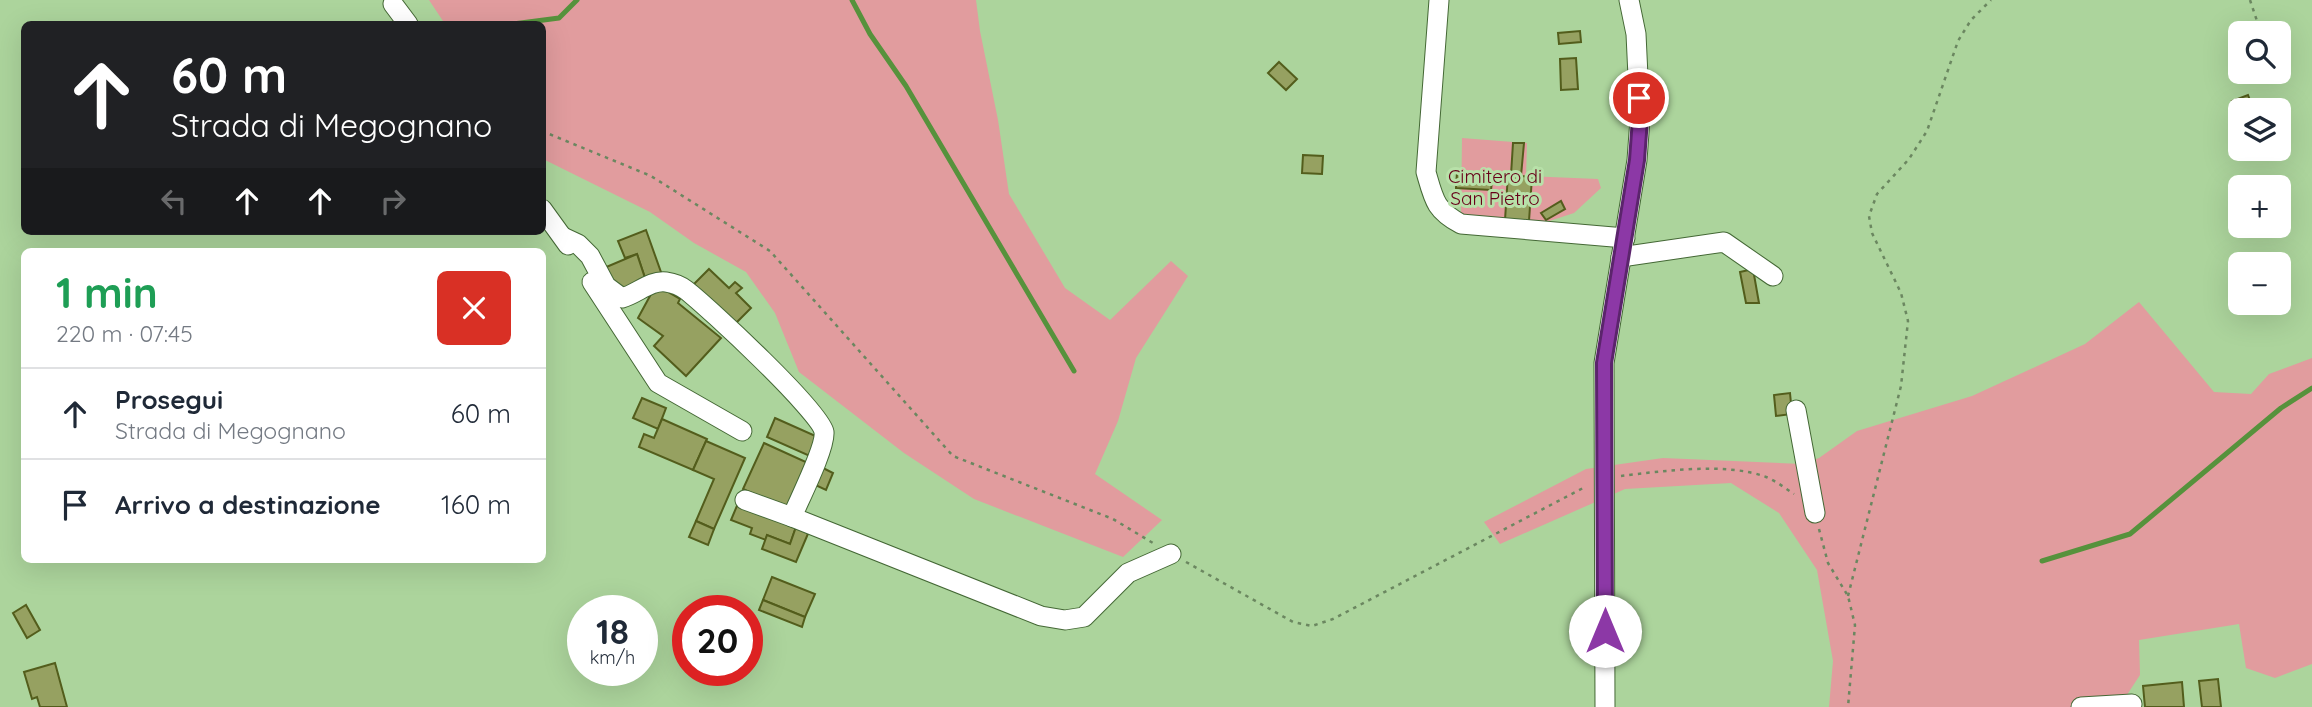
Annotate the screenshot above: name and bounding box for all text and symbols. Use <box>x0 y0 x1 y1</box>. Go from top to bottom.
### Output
map controls <box>2228 21 2291 315</box>
button: search <box>2228 21 2291 84</box>
text: 60 m <box>171 44 287 105</box>
icon: ahead <box>56 49 147 140</box>
pin <box>1609 68 1669 128</box>
icon: arrive <box>1620 79 1658 117</box>
button: layers <box>2228 98 2291 161</box>
text: Strada di Megognano <box>171 105 492 145</box>
park label: Cimitero di San Pietro <box>1448 164 1542 210</box>
button: + <box>2228 175 2291 238</box>
icon: left <box>155 182 193 220</box>
icon: ahead <box>228 182 266 220</box>
icon: ahead <box>301 182 339 220</box>
icon: right <box>374 182 412 220</box>
button: − <box>2228 252 2291 315</box>
text: 1 min <box>56 266 158 319</box>
button: close <box>437 271 511 345</box>
text: 220 m · 07:45 <box>56 319 193 348</box>
text: Prosegui <box>115 383 223 416</box>
icon: ahead <box>56 395 94 433</box>
text: 60 m <box>451 397 511 430</box>
text: Strada di Megognano <box>115 416 346 445</box>
icon: arrive <box>56 486 94 524</box>
text: Arrivo a destinazione <box>115 488 381 521</box>
text: 160 m <box>441 488 511 521</box>
position arrow <box>1568 594 1642 668</box>
speed limit sign: 20 <box>672 595 763 686</box>
text: 18 <box>596 609 629 653</box>
text: km/h <box>590 646 635 669</box>

